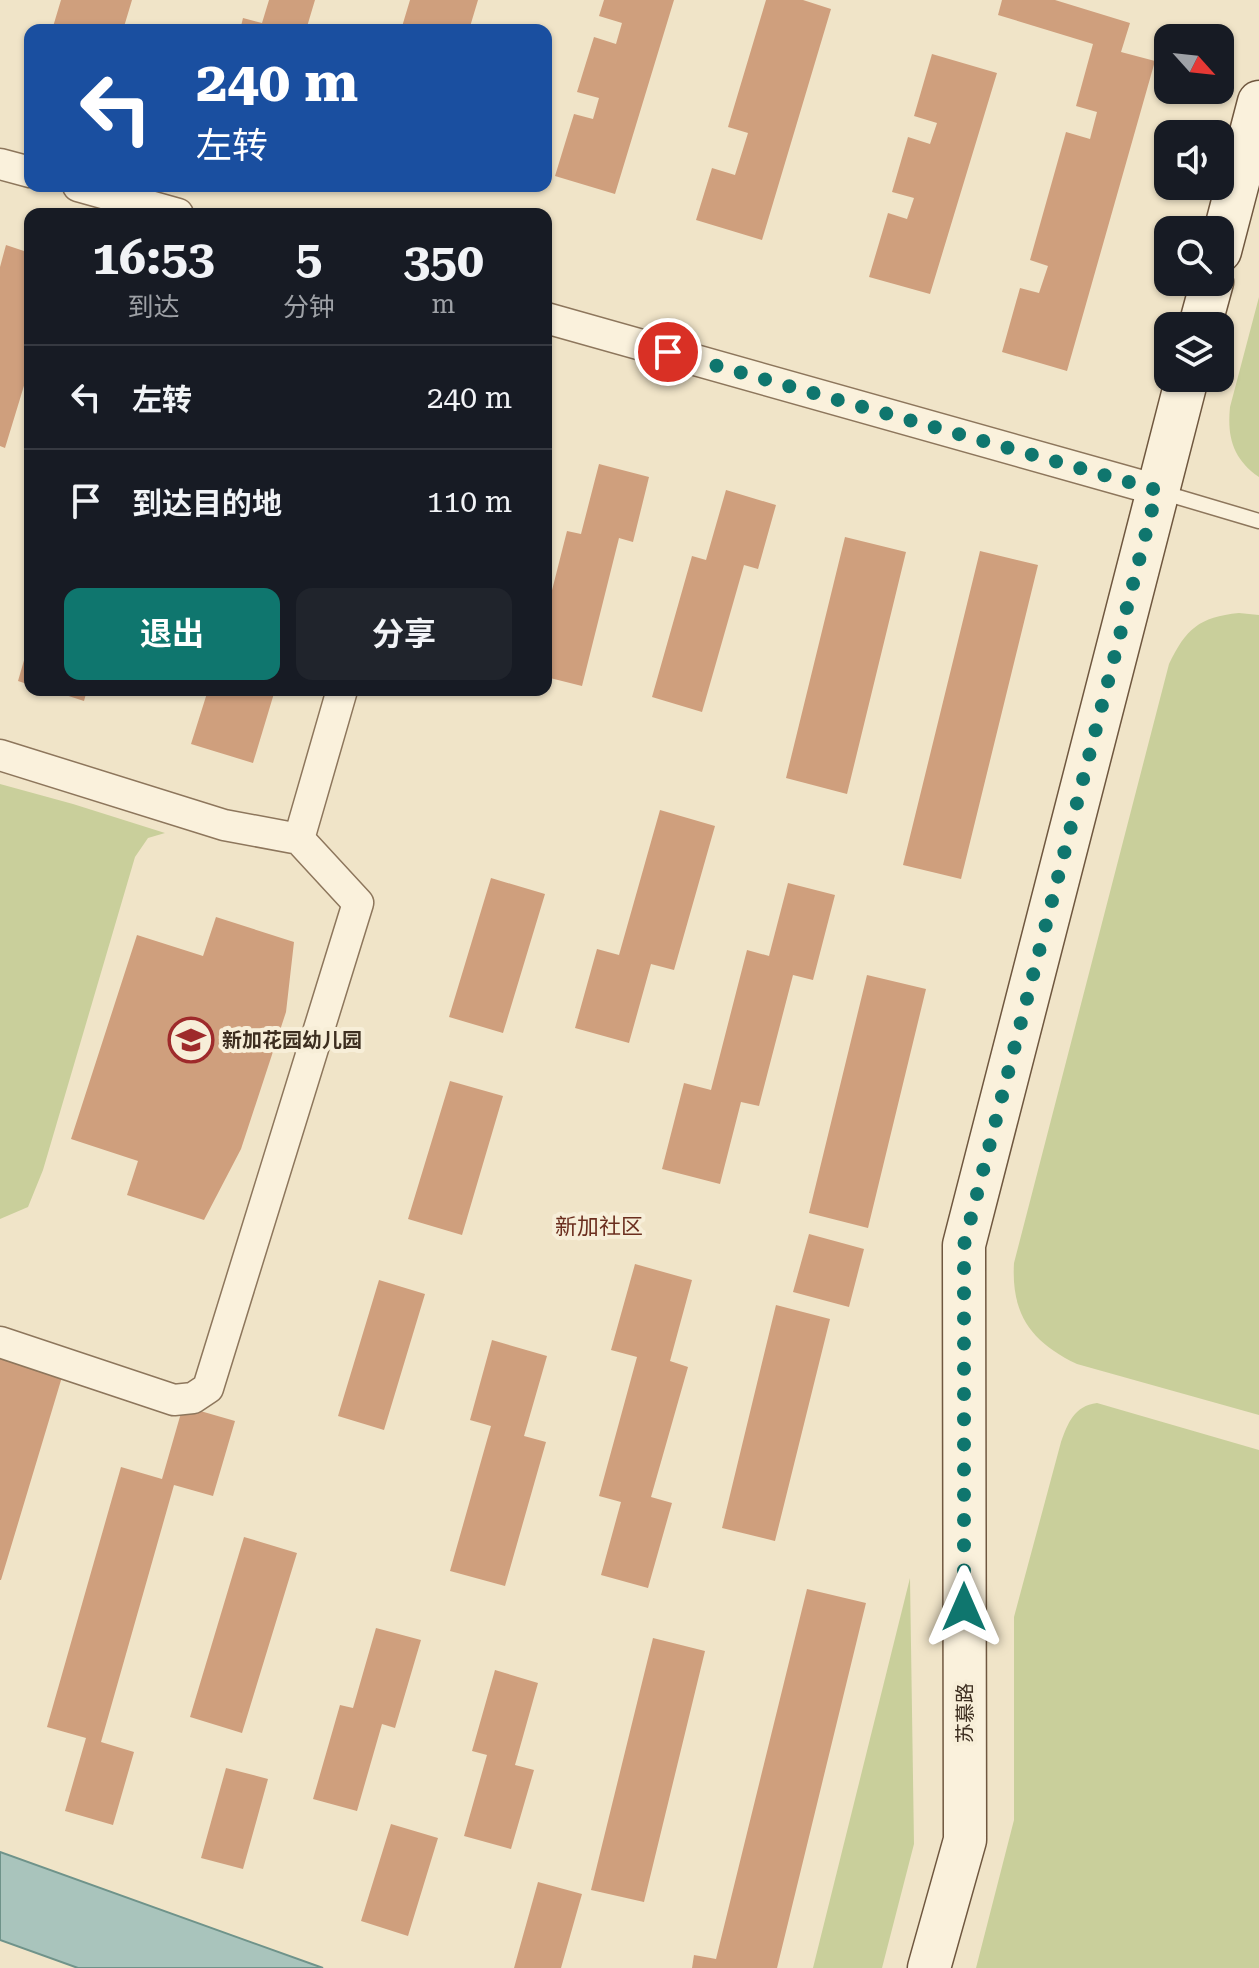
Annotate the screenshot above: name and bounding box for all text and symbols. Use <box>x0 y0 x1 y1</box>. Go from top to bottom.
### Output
north arrow <box>1154 24 1234 104</box>
map controls <box>1154 24 1234 392</box>
text: 240 m <box>196 49 358 115</box>
icon: left <box>64 56 168 160</box>
button: sound <box>1154 120 1234 200</box>
text: 左转 <box>196 125 268 167</box>
button: search <box>1154 216 1234 296</box>
text: 16:53 <box>92 230 215 286</box>
text: 5 <box>295 230 322 286</box>
text: 350 <box>403 233 484 289</box>
text: m <box>432 289 455 319</box>
text: 到达 <box>127 292 179 322</box>
text: 分钟 <box>283 292 335 322</box>
button: layers <box>1154 312 1234 392</box>
pin <box>634 318 702 386</box>
icon: arrive <box>646 330 690 374</box>
icon: left <box>64 375 108 419</box>
text: 240 m <box>427 380 512 415</box>
text: 左转 <box>132 382 192 417</box>
icon: arrive <box>64 479 108 523</box>
text: 110 m <box>427 484 512 519</box>
text: 到达目的地 <box>132 486 282 521</box>
button: 退出 <box>64 588 280 680</box>
button: 分享 <box>296 588 512 680</box>
school or university icon: 新加花园幼儿园 <box>167 1016 215 1064</box>
place label: 新加花园幼儿园 <box>222 1028 362 1052</box>
district label: 新加社区 <box>555 1214 643 1239</box>
position arrow <box>922 1565 1006 1649</box>
street label: 苏慕路 <box>953 1683 977 1743</box>

